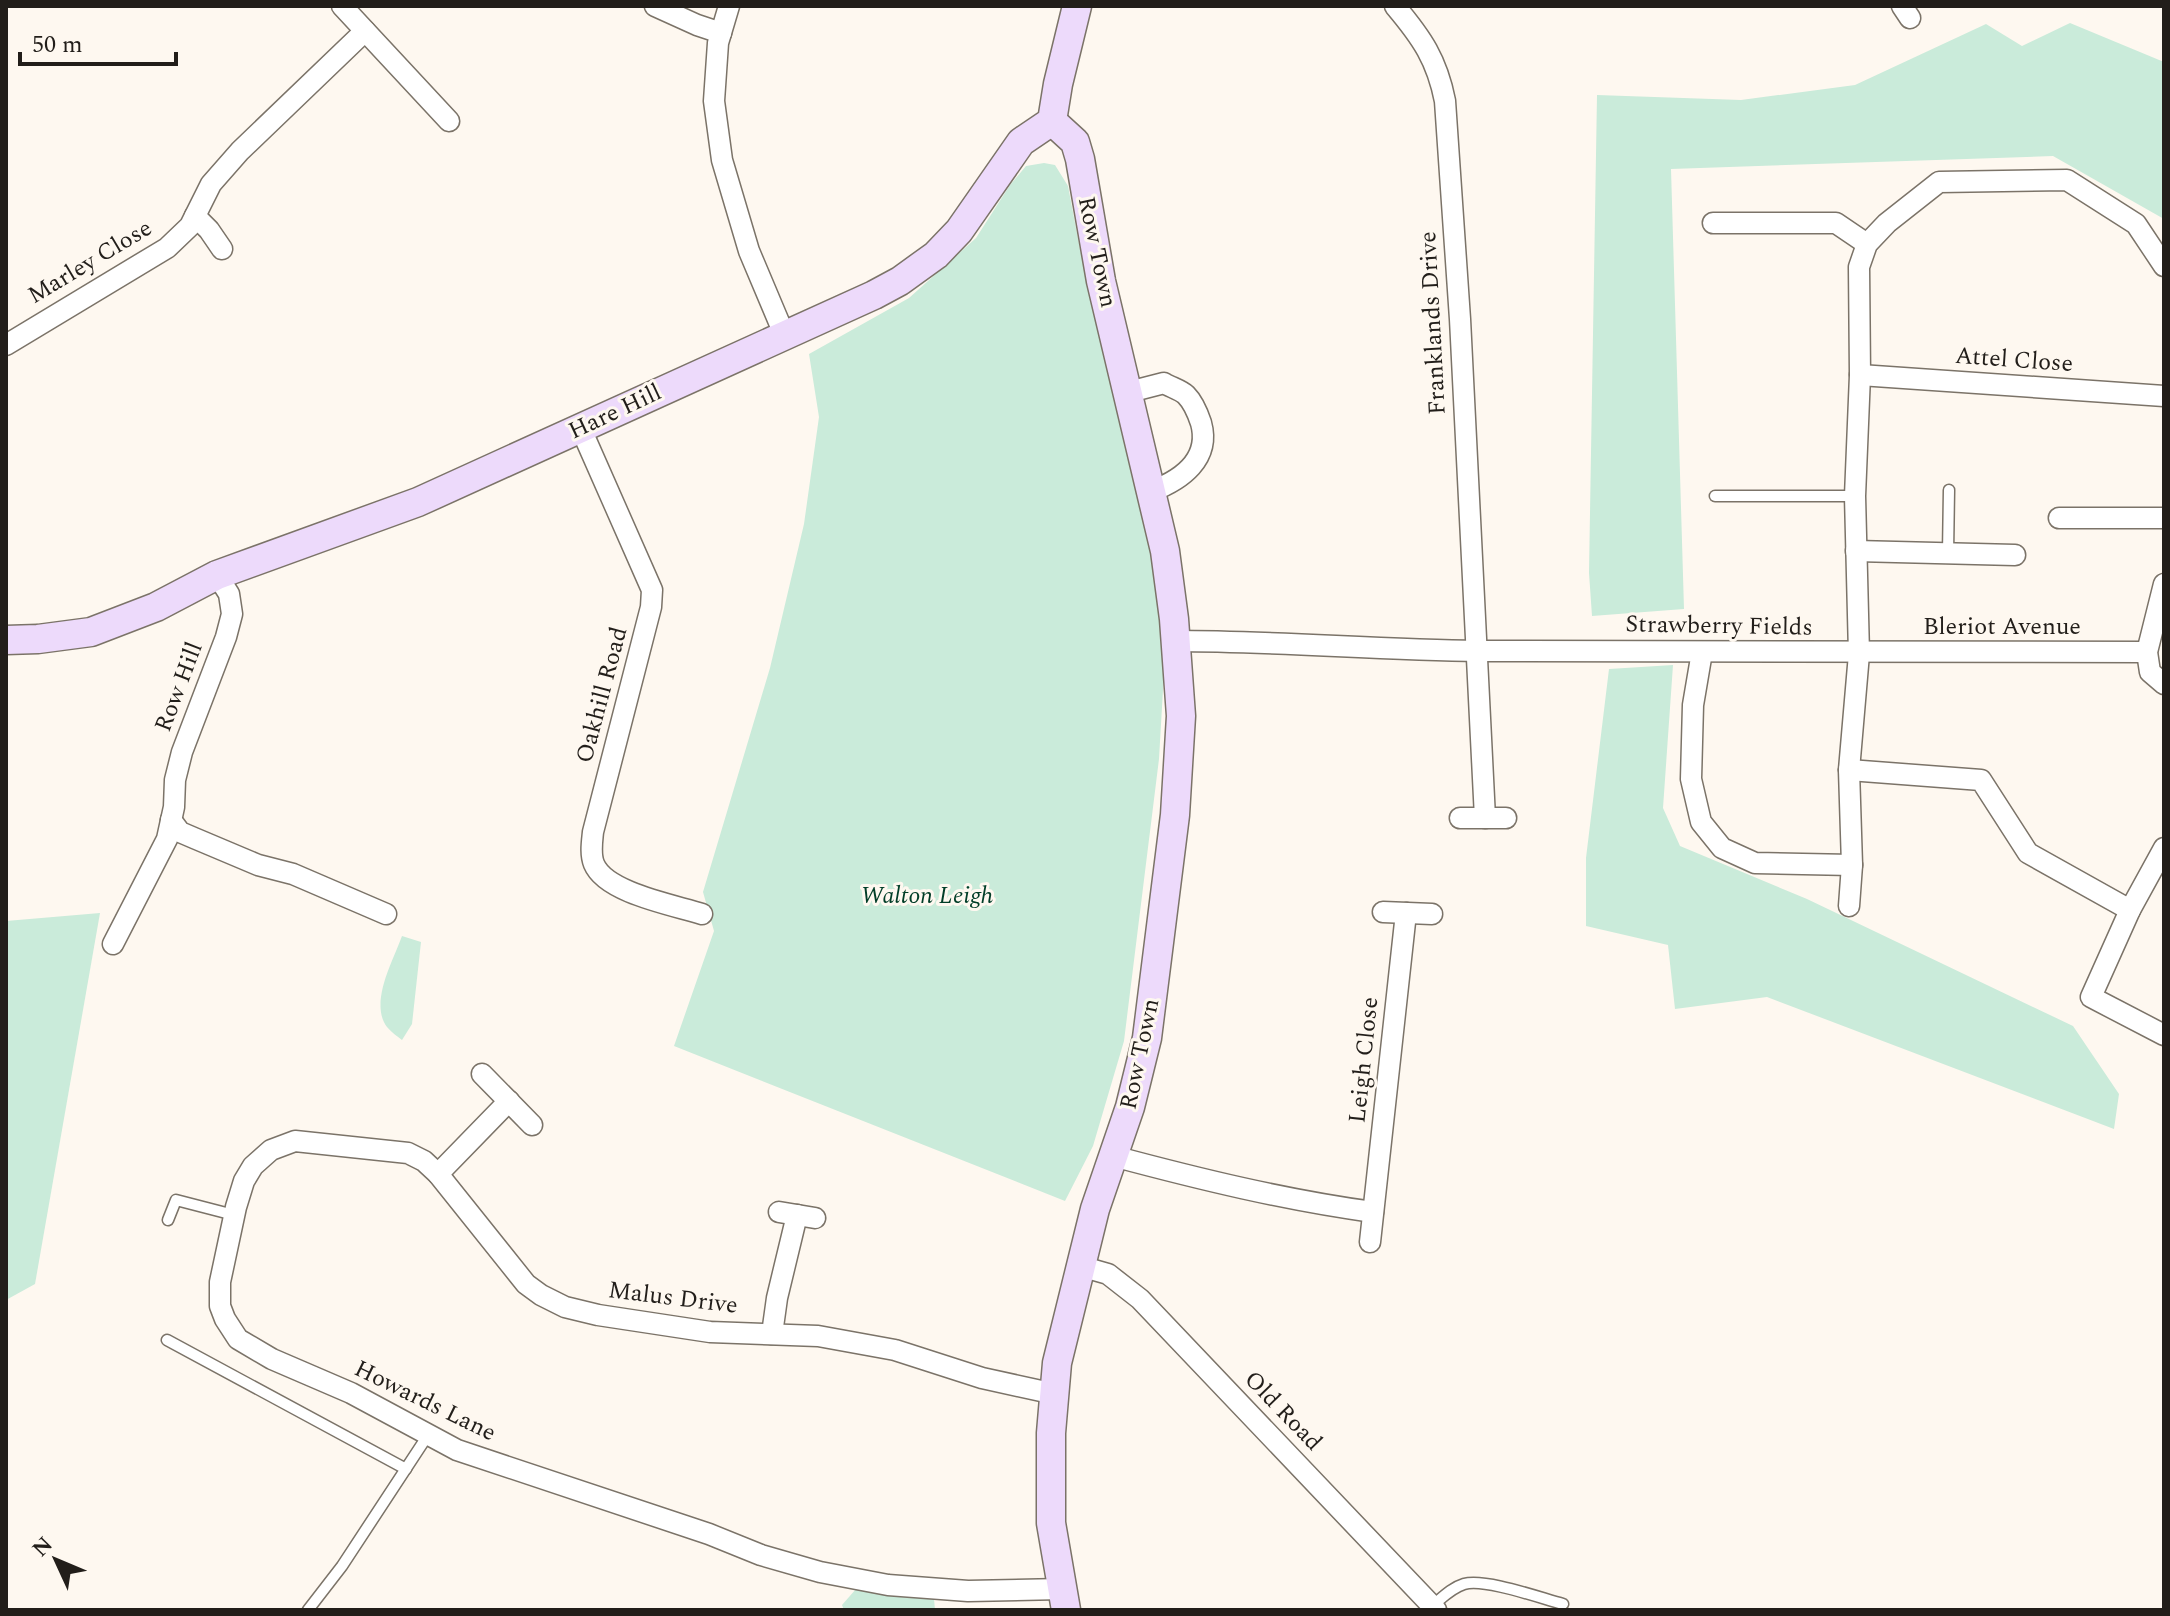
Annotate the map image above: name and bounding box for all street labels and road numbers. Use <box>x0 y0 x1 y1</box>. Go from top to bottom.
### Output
street label: Row Town <box>1068 193 1126 311</box>
street label: Marley Close <box>21 211 159 313</box>
street label: Franklands Drive <box>1410 230 1456 416</box>
street label: Attel Close <box>1954 338 2074 382</box>
street label: Hare Hill <box>562 375 668 449</box>
street label: Strawberry Fields <box>1625 606 1813 646</box>
street label: Bleriot Avenue <box>1923 609 2081 645</box>
street label: Oakhill Road <box>567 623 637 767</box>
street label: Row Hill <box>145 637 213 737</box>
street label: Row Town <box>1111 995 1169 1113</box>
street label: Leigh Close <box>1339 995 1389 1125</box>
street label: Malus Drive <box>606 1272 740 1324</box>
street label: Howards Lane <box>348 1351 502 1451</box>
street label: Old Road <box>1235 1363 1331 1459</box>

